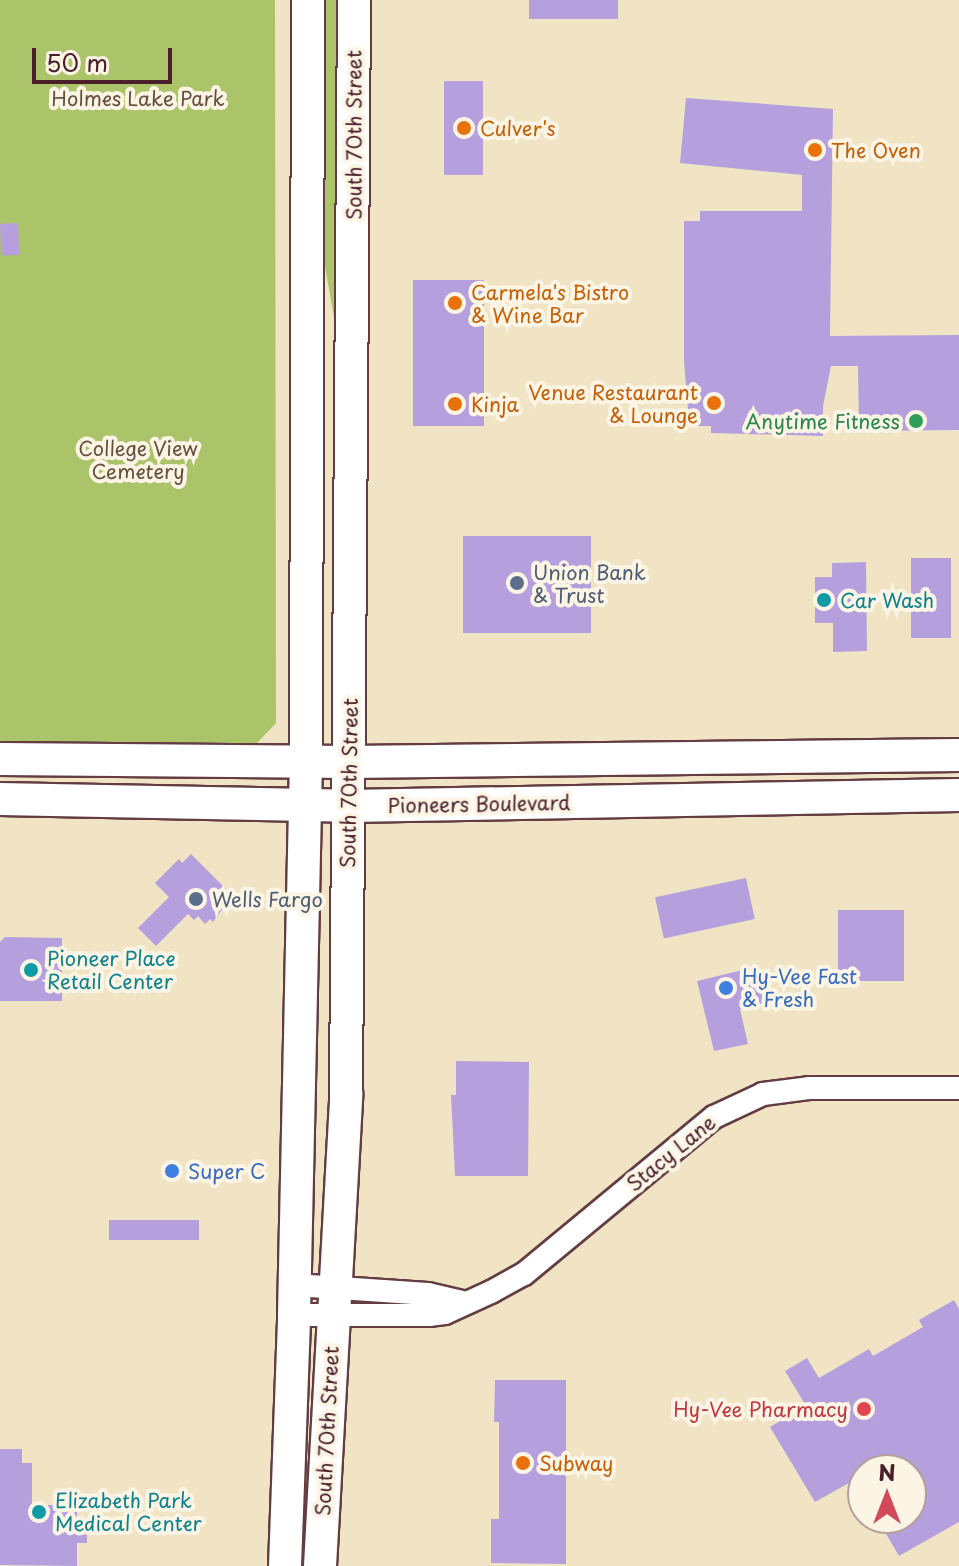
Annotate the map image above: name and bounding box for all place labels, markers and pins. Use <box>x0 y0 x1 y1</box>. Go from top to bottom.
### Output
place label: Culver's <box>480 116 556 140</box>
marker: Culver's <box>455 119 473 137</box>
place label: The Oven <box>831 138 922 162</box>
marker: The Oven <box>806 141 824 159</box>
place label: Carmela's Bistro & Wine Bar <box>471 280 630 327</box>
marker: Carmela's Bistro & Wine Bar <box>446 294 464 312</box>
place label: Venue Restaurant & Lounge <box>528 380 698 427</box>
place label: Kinja <box>471 392 519 416</box>
marker: Venue Restaurant & Lounge <box>705 394 723 412</box>
marker: Kinja <box>446 395 464 413</box>
place label: Anytime Fitness <box>746 409 900 433</box>
marker: Anytime Fitness <box>907 412 925 430</box>
place label: Union Bank & Trust <box>533 560 646 607</box>
marker: Union Bank & Trust <box>508 574 526 592</box>
place label: Car Wash <box>840 588 935 612</box>
marker: Car Wash <box>815 591 833 609</box>
place label: Wells Fargo <box>212 887 324 911</box>
marker: Wells Fargo <box>187 890 205 908</box>
place label: Pioneer Place Retail Center <box>47 946 177 993</box>
marker: Pioneer Place Retail Center <box>22 961 40 979</box>
place label: Hy-Vee Fast & Fresh <box>742 964 858 1011</box>
marker: Hy-Vee Fast & Fresh <box>717 979 735 997</box>
place label: Super C <box>188 1159 266 1183</box>
marker: Super C <box>163 1162 181 1180</box>
place label: Hy-Vee Pharmacy <box>672 1397 848 1421</box>
marker: Hy-Vee Pharmacy <box>855 1400 873 1418</box>
place label: Subway <box>539 1451 613 1475</box>
marker: Subway <box>514 1454 532 1472</box>
place label: Elizabeth Park Medical Center <box>55 1488 202 1535</box>
marker: Elizabeth Park Medical Center <box>30 1503 48 1521</box>

